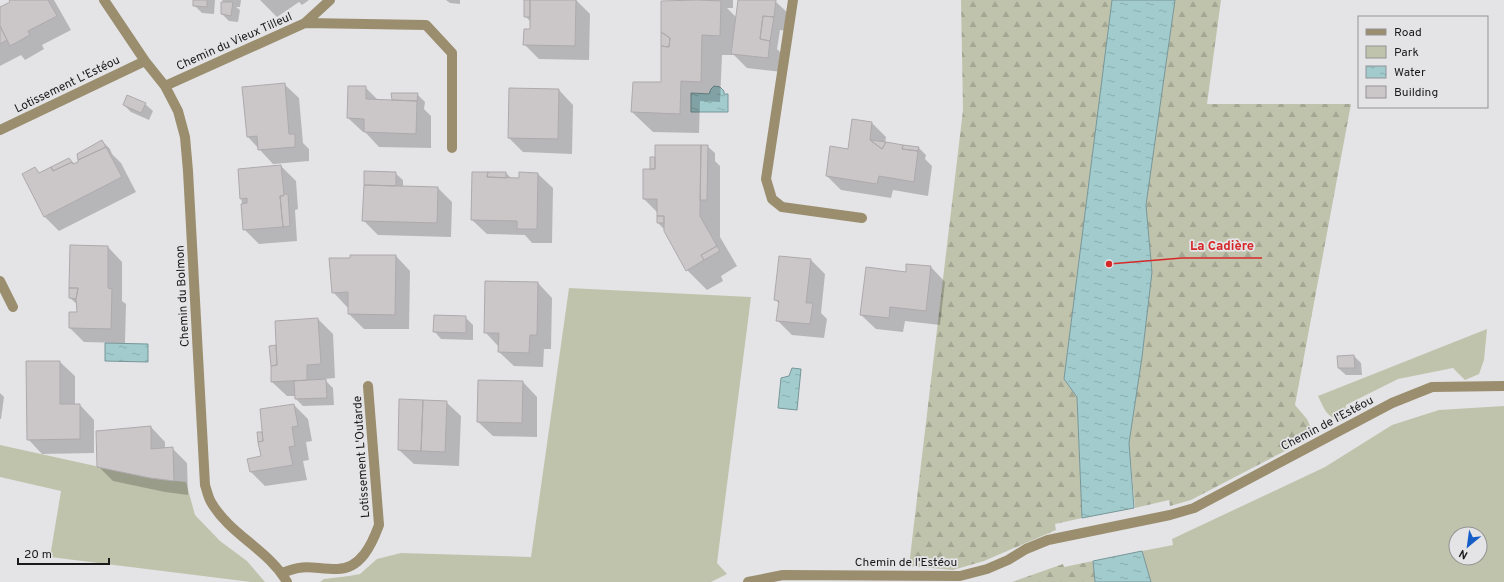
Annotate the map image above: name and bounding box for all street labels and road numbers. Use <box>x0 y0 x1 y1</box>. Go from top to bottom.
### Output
street label: Chemin du Vieux Tilleul <box>174 9 295 75</box>
street label: Lotissement L'Estéou <box>12 52 123 117</box>
street label: Chemin du Bolmon <box>172 245 194 347</box>
street label: Chemin de l'Estéou <box>1278 393 1377 455</box>
street label: Lotissement L'Outarde <box>350 395 374 519</box>
street label: Chemin de l'Estéou <box>855 555 957 571</box>

